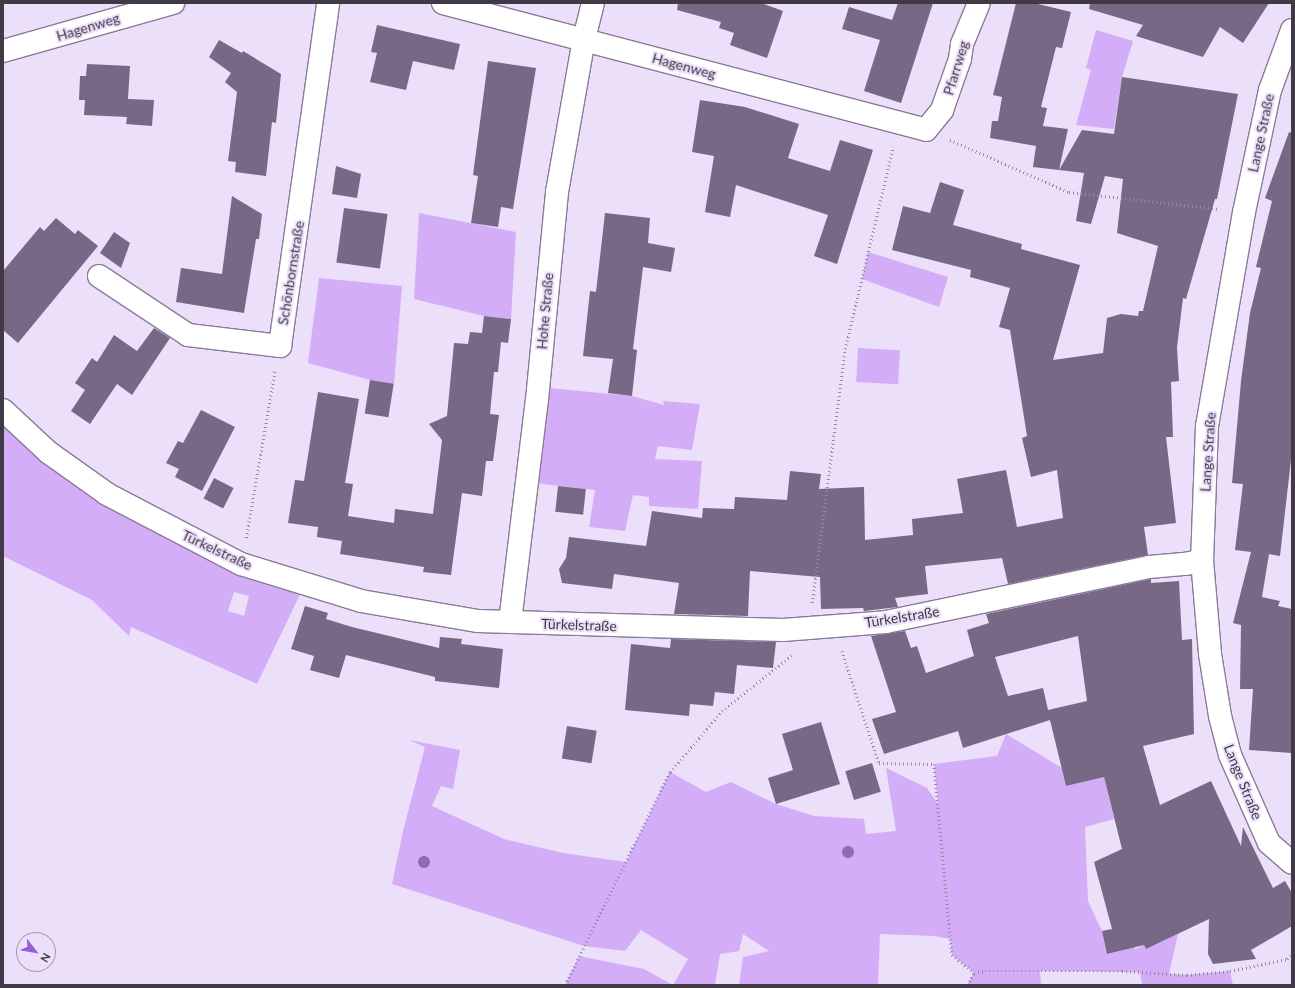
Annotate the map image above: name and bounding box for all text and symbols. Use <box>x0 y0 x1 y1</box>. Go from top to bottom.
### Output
street label: Hagenweg <box>54 9 122 45</box>
street label: Pfarrweg <box>940 39 972 97</box>
street label: Hagenweg <box>650 49 718 83</box>
street label: Lange Straße <box>1244 92 1278 174</box>
street label: Schönbornstraße <box>274 220 308 326</box>
street label: Hohe Straße <box>533 272 557 350</box>
street label: Lange Straße <box>1197 412 1219 492</box>
street label: Türkelstraße <box>179 526 255 574</box>
street label: Türkelstraße <box>863 603 941 631</box>
street label: Türkelstraße <box>541 615 617 635</box>
street label: Lange Straße <box>1220 742 1266 822</box>
north arrow <box>16 932 56 972</box>
text: N <box>38 951 54 965</box>

